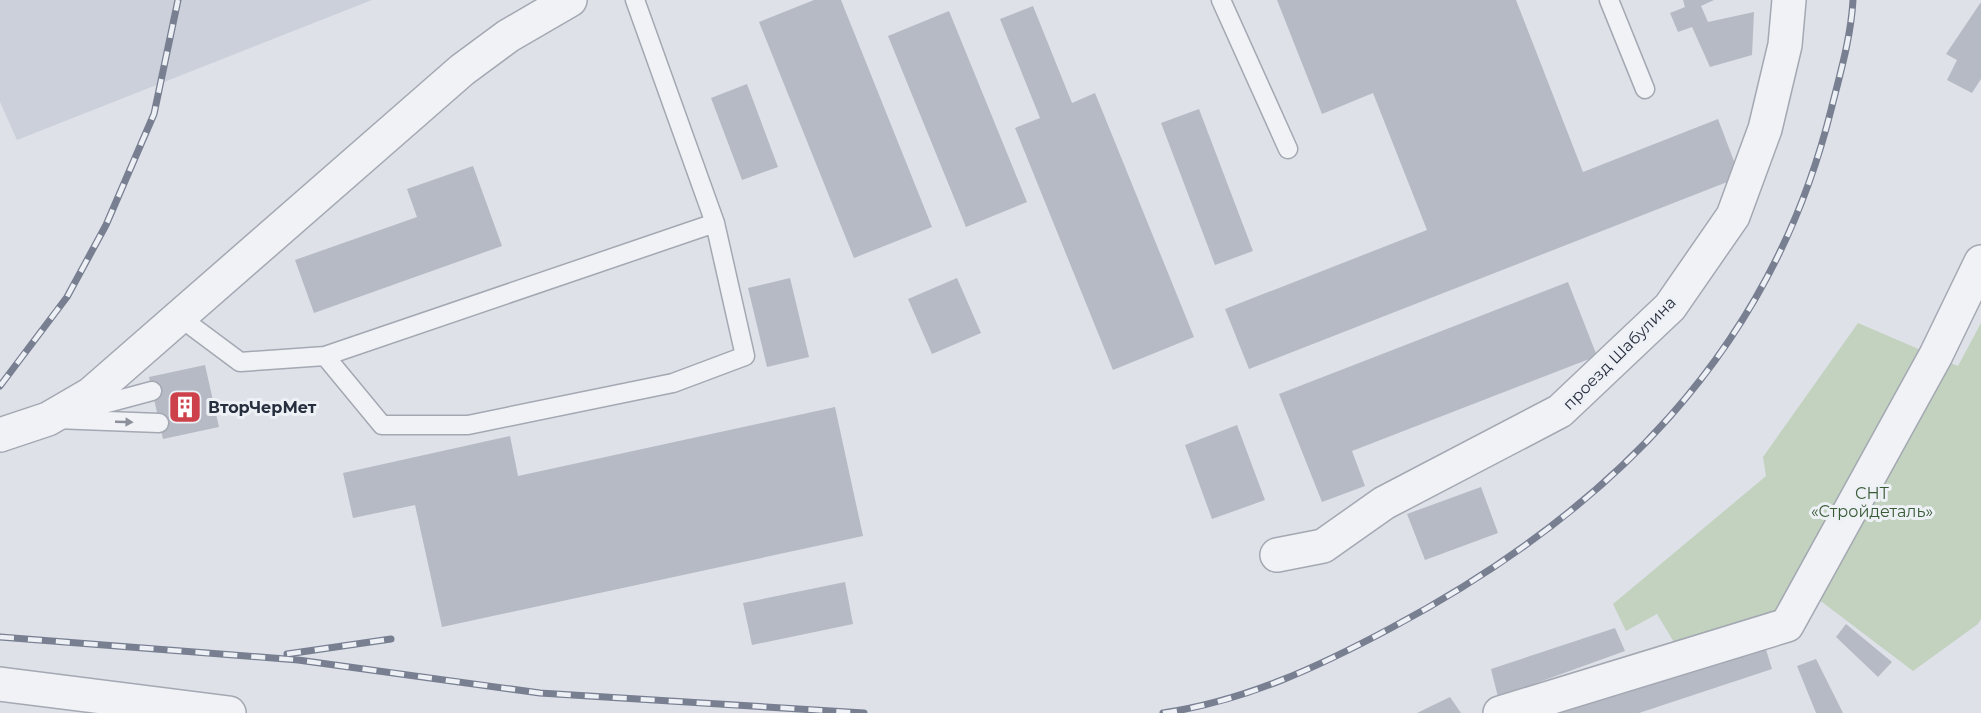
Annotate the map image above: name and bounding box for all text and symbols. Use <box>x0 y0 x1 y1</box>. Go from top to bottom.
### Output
street label: проезд Шабулина <box>1559 293 1680 414</box>
building icon: ВторЧерМет <box>167 389 203 425</box>
place label: ВторЧерМет <box>208 398 317 417</box>
one-way arrow <box>115 417 134 427</box>
park label: СНТ «Стройдеталь» <box>1811 484 1933 521</box>

